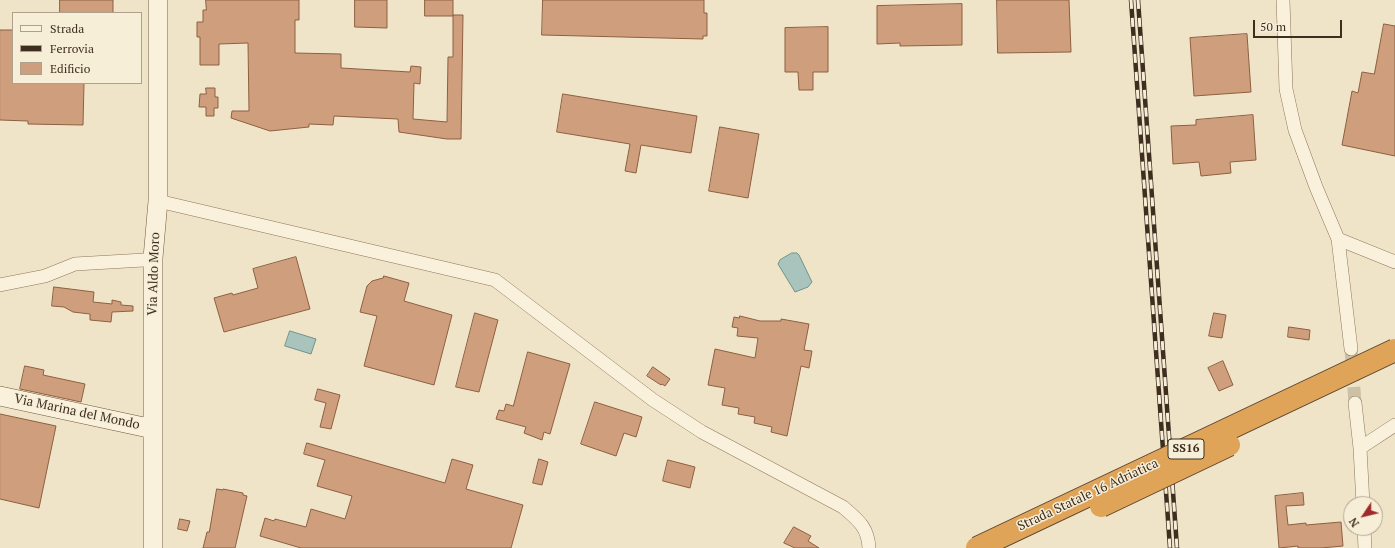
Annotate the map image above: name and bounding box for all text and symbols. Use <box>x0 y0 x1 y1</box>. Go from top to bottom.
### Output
legend <box>12 12 142 84</box>
scale bar <box>1255 12 1344 38</box>
text: 50 m <box>1260 19 1286 34</box>
text: Strada <box>50 21 84 36</box>
text: Ferrovia <box>50 41 94 56</box>
text: Edificio <box>50 61 90 76</box>
street label: Via Aldo Moro <box>145 232 163 316</box>
street label: Via Marina del Mondo <box>13 391 141 433</box>
road number: SS16 <box>1168 439 1204 459</box>
street label: Strada Statale 16 Adriatica <box>1015 455 1161 535</box>
north arrow <box>1343 496 1383 536</box>
text: N <box>1346 515 1362 530</box>

